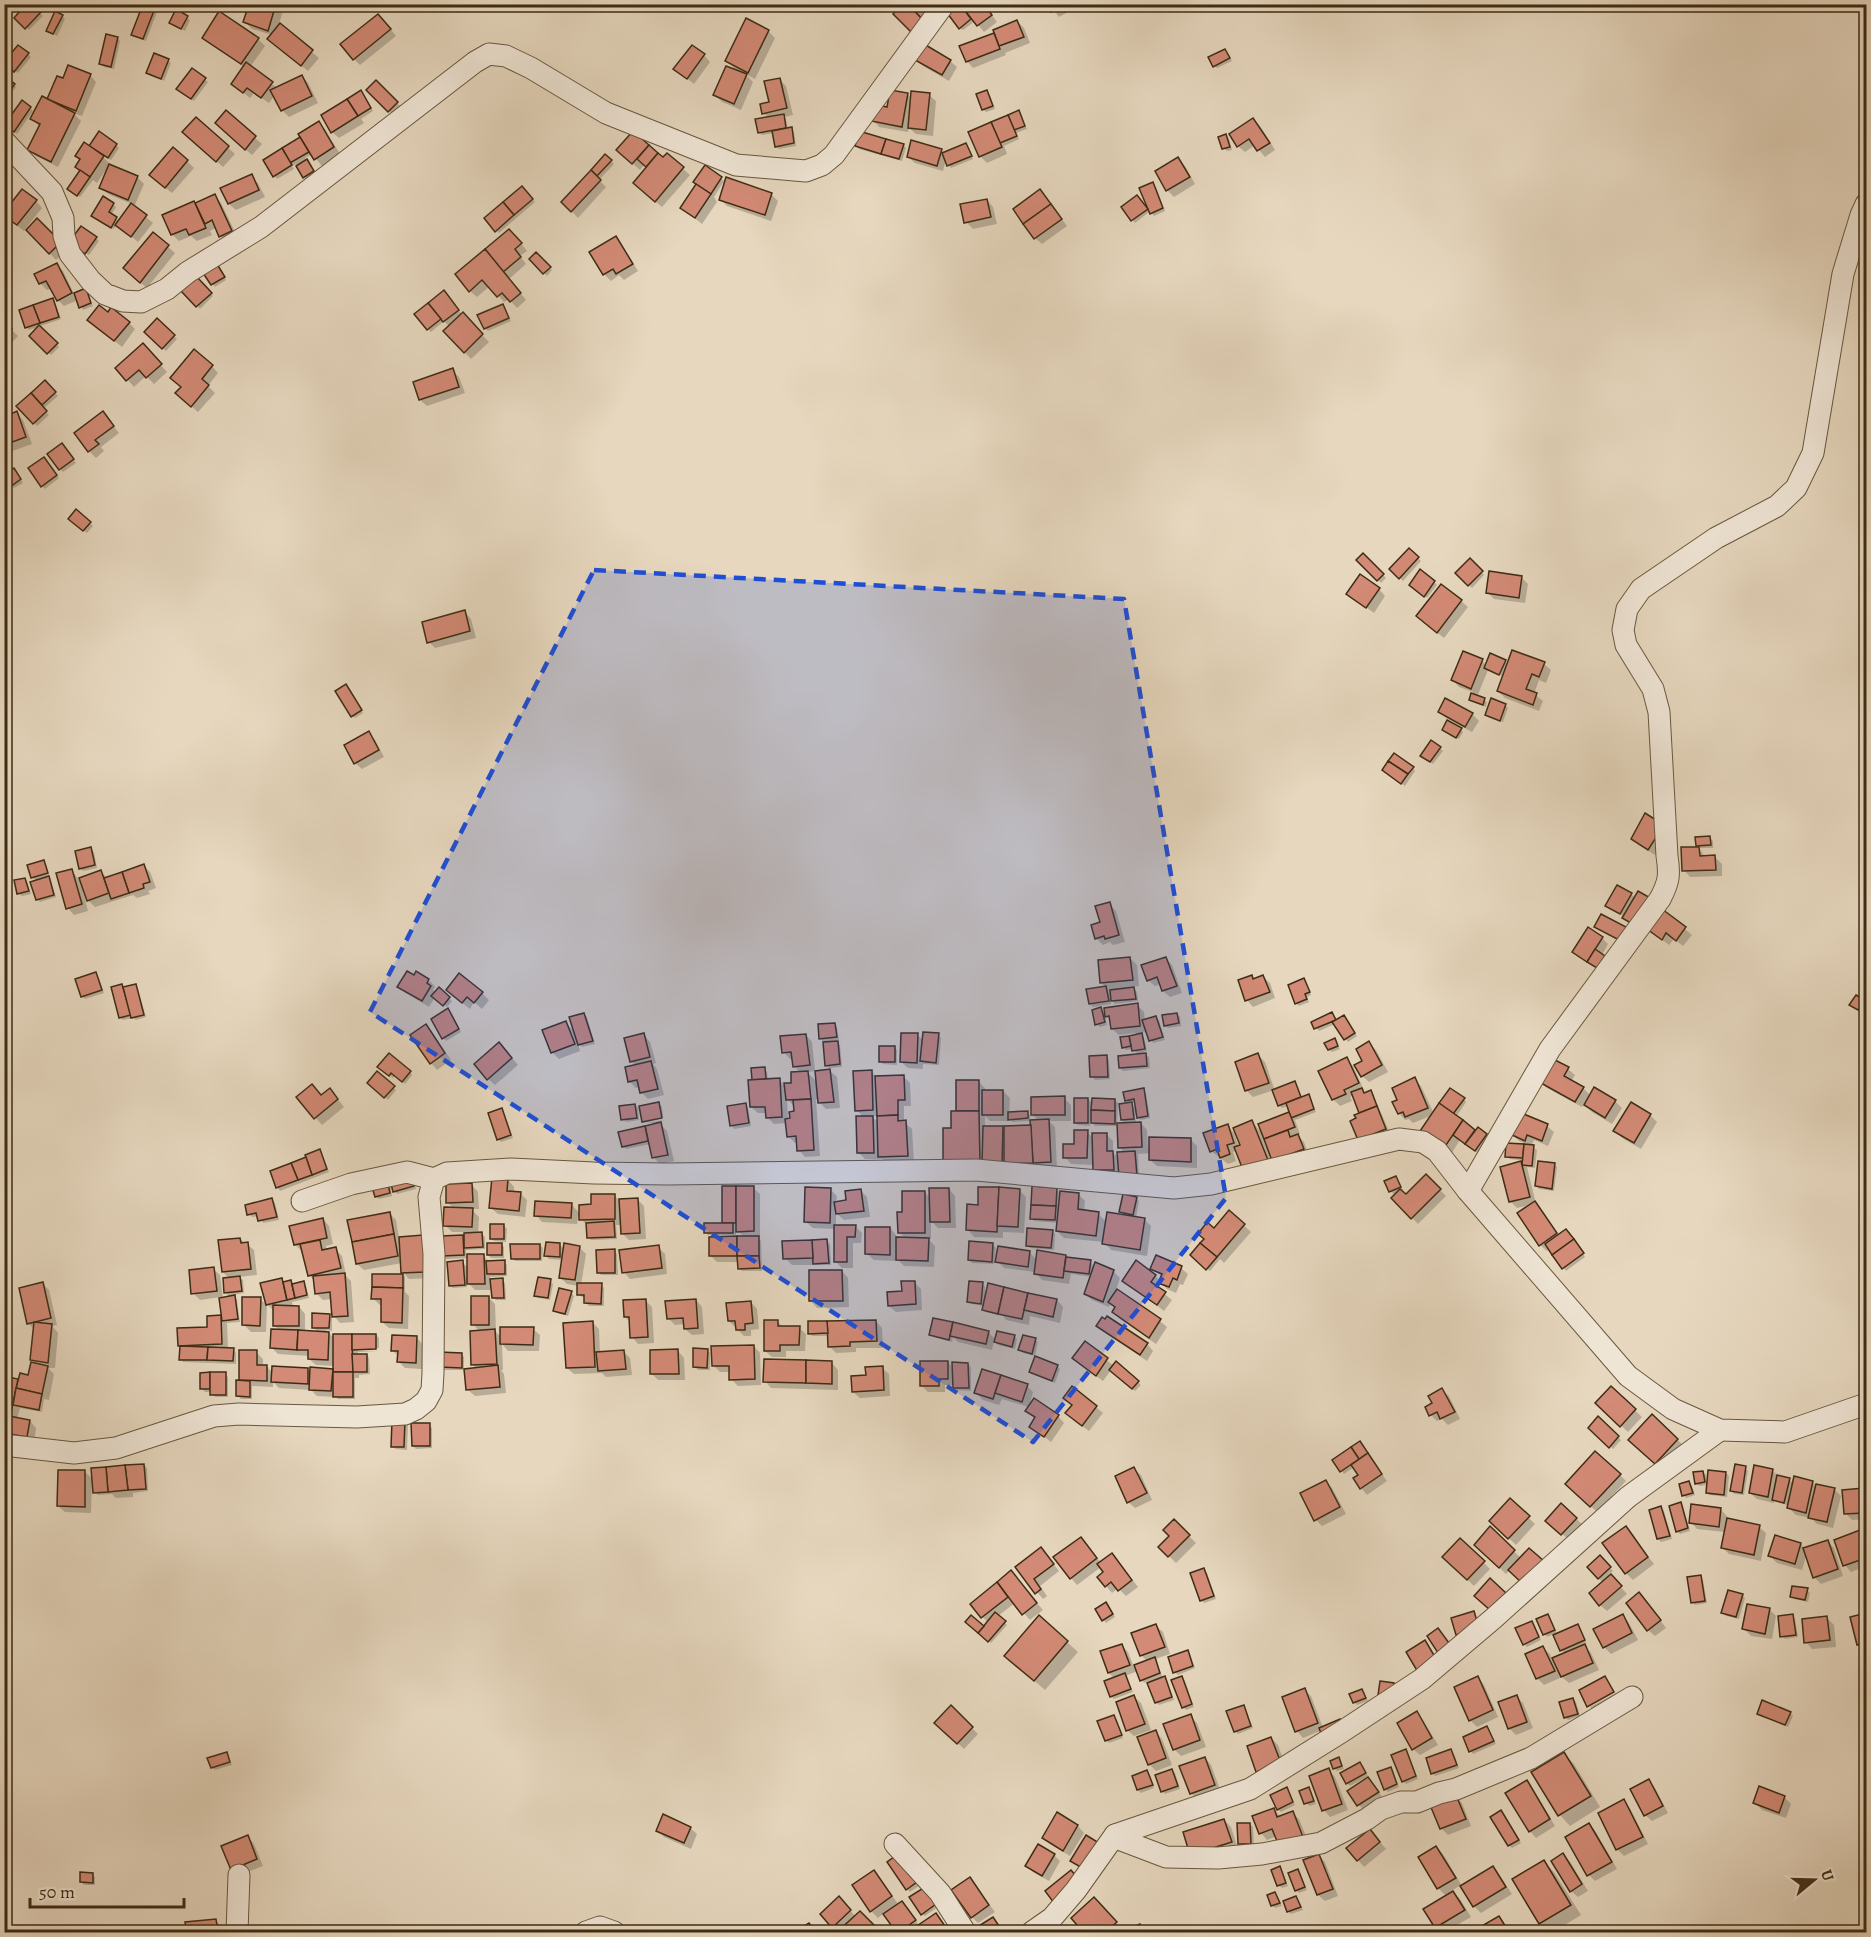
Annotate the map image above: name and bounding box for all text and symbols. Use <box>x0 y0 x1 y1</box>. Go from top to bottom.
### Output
north arrow <box>1784 1850 1844 1910</box>
text: U <box>1815 1867 1840 1884</box>
scale bar <box>30 1871 184 1909</box>
text: 50 m <box>39 1880 75 1904</box>

